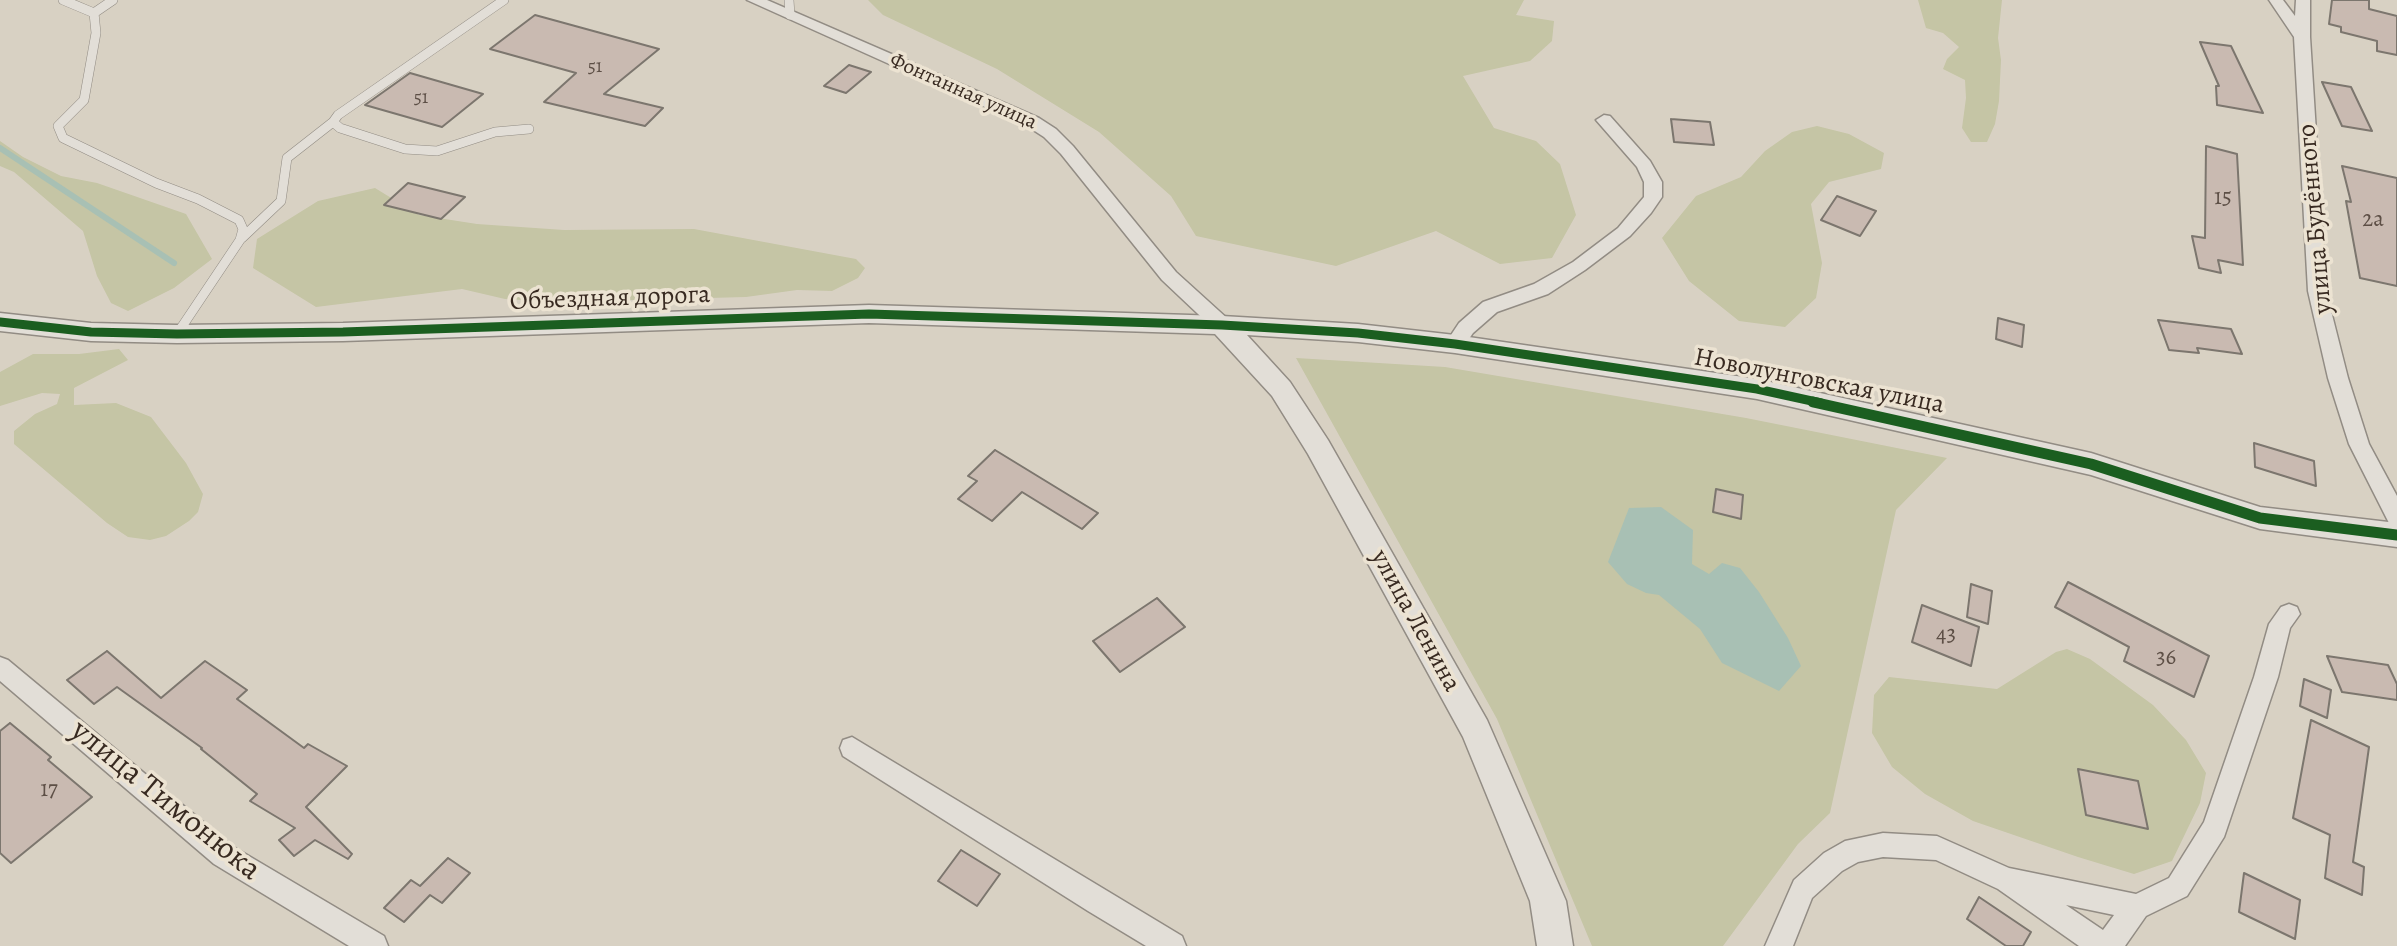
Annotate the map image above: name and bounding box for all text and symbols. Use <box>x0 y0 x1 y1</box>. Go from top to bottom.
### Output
street label: Фонтанная улица <box>885 48 1041 136</box>
house number: 51 <box>588 56 602 78</box>
house number: 51 <box>414 87 428 109</box>
street label: улица Будённого <box>2292 123 2340 315</box>
house number: 15 <box>2214 184 2232 212</box>
house number: 2а <box>2362 206 2384 234</box>
street label: Объездная дорога <box>509 280 711 318</box>
street label: Новолунговская улица <box>1691 342 1947 422</box>
street label: улица Ленина <box>1363 545 1467 697</box>
house number: 43 <box>1936 621 1956 649</box>
house number: 36 <box>2156 644 2176 672</box>
street label: улица Тимонюка <box>62 713 268 889</box>
house number: 17 <box>40 776 58 804</box>

